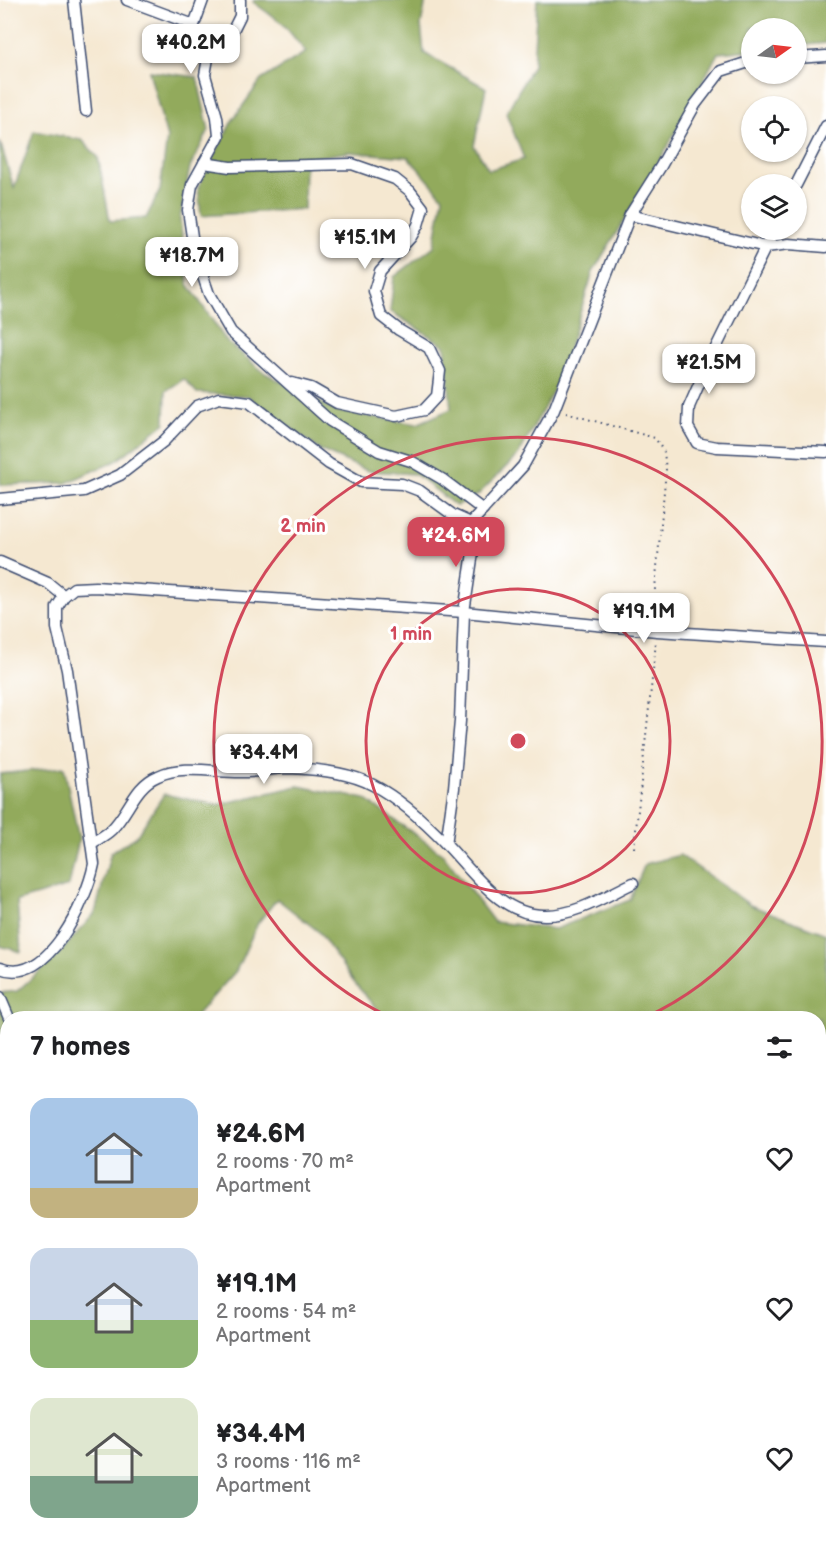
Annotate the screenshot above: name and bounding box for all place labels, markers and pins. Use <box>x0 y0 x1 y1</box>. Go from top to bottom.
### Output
pin: ¥40.2M <box>142 24 240 75</box>
pin: ¥15.1M <box>316 219 414 270</box>
pin: ¥18.7M <box>143 237 241 288</box>
pin: ¥21.5M <box>660 344 758 395</box>
pin: ¥24.6M <box>407 517 505 568</box>
pin: ¥19.1M <box>595 593 693 644</box>
centre of rings <box>508 731 528 751</box>
pin: ¥34.4M <box>215 734 313 785</box>

